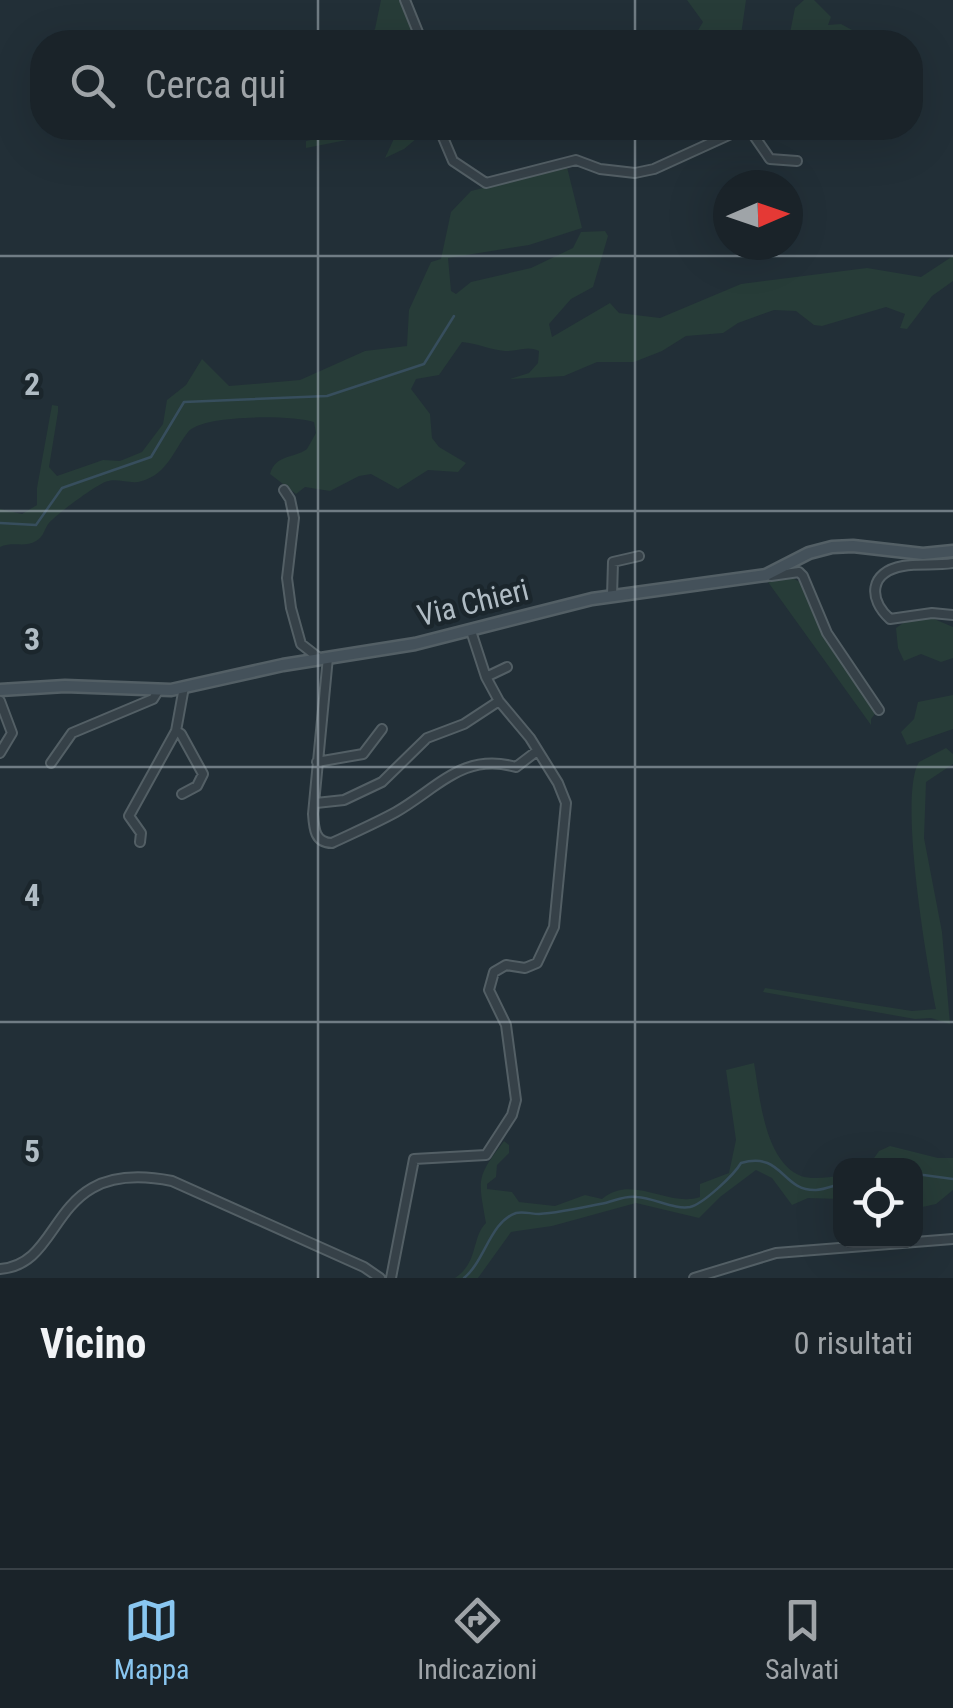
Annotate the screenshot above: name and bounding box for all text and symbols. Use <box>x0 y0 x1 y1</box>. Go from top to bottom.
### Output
search box <box>30 30 923 140</box>
icon: search <box>65 58 120 113</box>
text: Cerca qui <box>145 63 286 107</box>
north arrow <box>713 170 803 260</box>
text: 2 <box>24 365 40 403</box>
street label: Via Chieri <box>414 572 532 633</box>
text: 3 <box>24 620 40 658</box>
text: 4 <box>24 876 40 914</box>
text: 5 <box>24 1132 40 1170</box>
map controls <box>833 1158 923 1248</box>
button: locate <box>833 1158 923 1248</box>
text: Vicino <box>40 1319 146 1368</box>
text: 0 risultati <box>794 1324 913 1362</box>
tab: Mappa <box>114 1593 189 1686</box>
tab: Indicazioni <box>417 1593 537 1686</box>
tab: Salvati <box>765 1593 839 1686</box>

